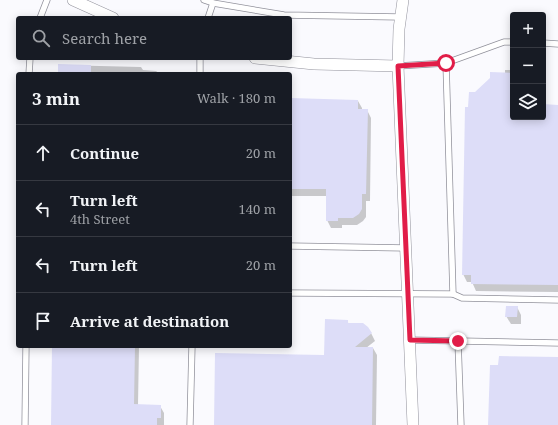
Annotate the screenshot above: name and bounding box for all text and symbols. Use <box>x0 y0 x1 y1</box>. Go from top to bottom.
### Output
map controls <box>510 12 546 120</box>
button: + <box>510 12 546 48</box>
search box <box>16 16 292 60</box>
icon: search <box>30 27 52 49</box>
text: Search here <box>62 28 147 48</box>
button: − <box>510 48 546 84</box>
route start <box>437 54 455 72</box>
button: layers <box>510 84 546 120</box>
text: 3 min <box>32 87 80 110</box>
text: Walk · 180 m <box>197 89 276 107</box>
icon: ahead <box>32 142 54 164</box>
text: Continue <box>70 143 139 163</box>
text: 20 m <box>246 144 276 162</box>
text: Turn left <box>70 190 138 210</box>
icon: left <box>32 198 54 220</box>
text: 140 m <box>239 200 276 218</box>
text: 4th Street <box>70 210 130 228</box>
icon: left <box>32 254 54 276</box>
text: Turn left <box>70 255 138 275</box>
text: 20 m <box>246 256 276 274</box>
icon: arrive <box>32 310 54 332</box>
text: Arrive at destination <box>70 311 229 331</box>
route end <box>449 332 467 350</box>

